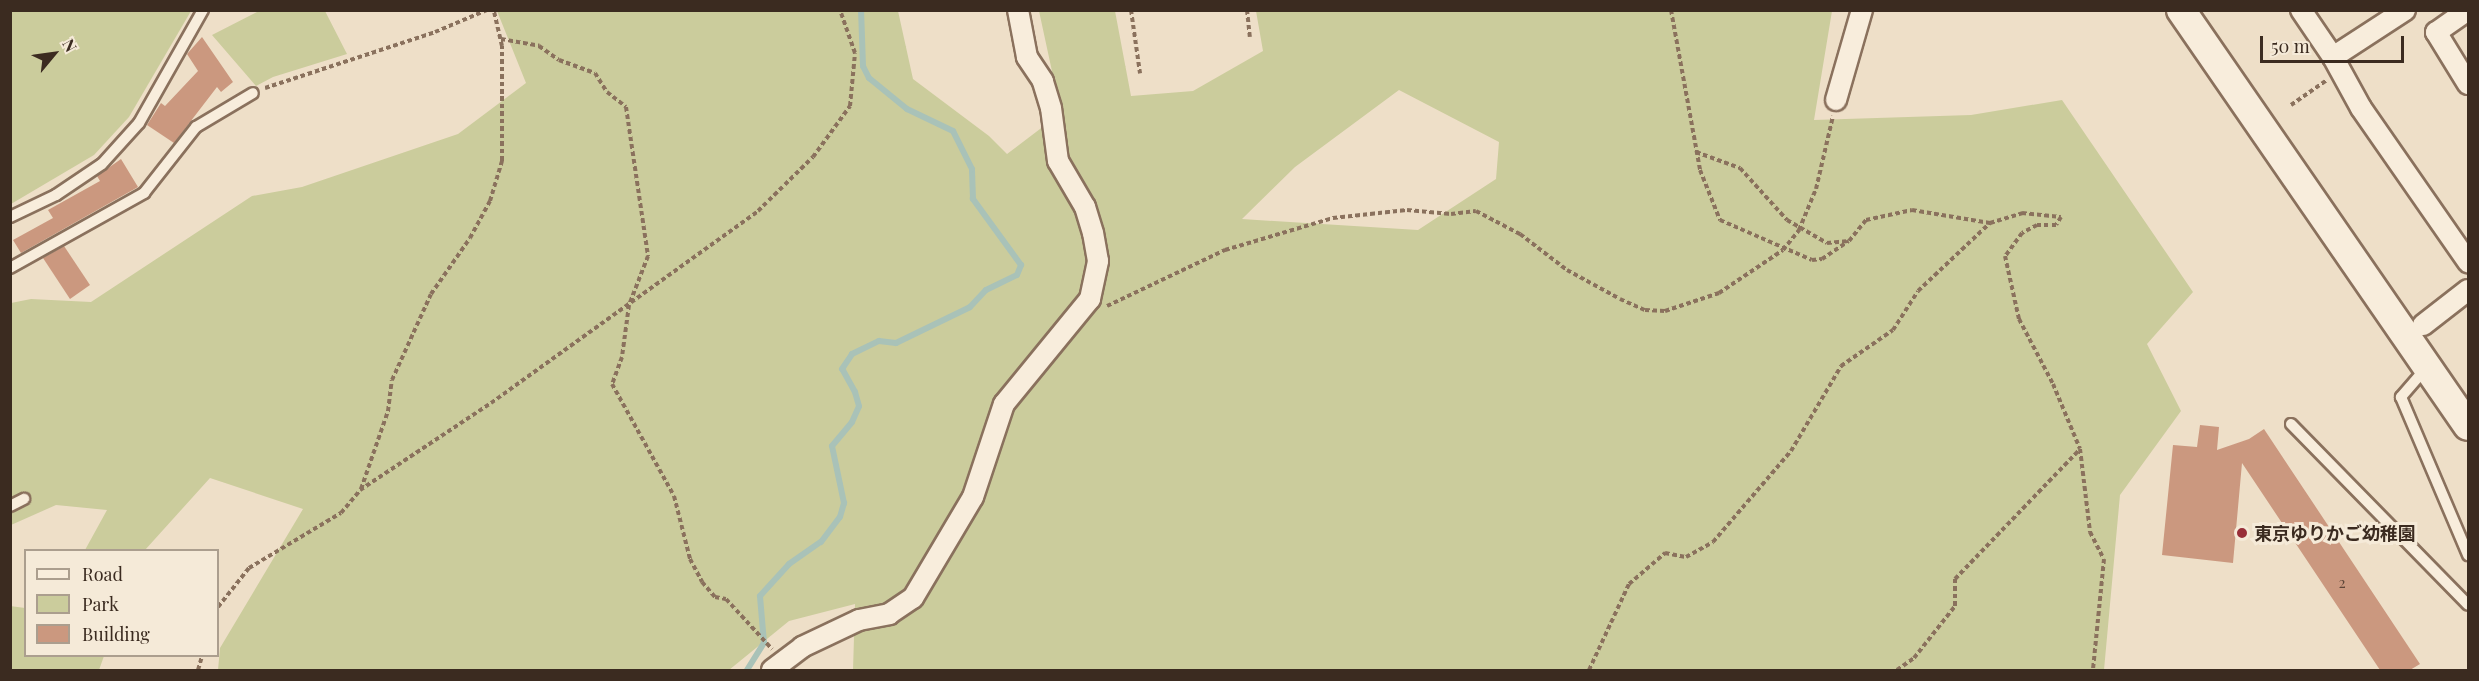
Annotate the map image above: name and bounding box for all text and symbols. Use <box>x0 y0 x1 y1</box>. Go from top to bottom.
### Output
north arrow <box>24 24 84 84</box>
scale bar <box>2263 24 2407 62</box>
text: 50 m <box>2271 34 2310 58</box>
text: N <box>58 35 82 55</box>
place label: 東京ゆりかご幼稚園 <box>2254 522 2416 544</box>
marker: 東京ゆりかご幼稚園 <box>2235 526 2249 540</box>
legend <box>24 549 219 657</box>
text: Road <box>82 562 123 586</box>
house number: 2 <box>2338 574 2346 592</box>
text: Park <box>82 592 119 616</box>
text: Building <box>82 622 150 646</box>

